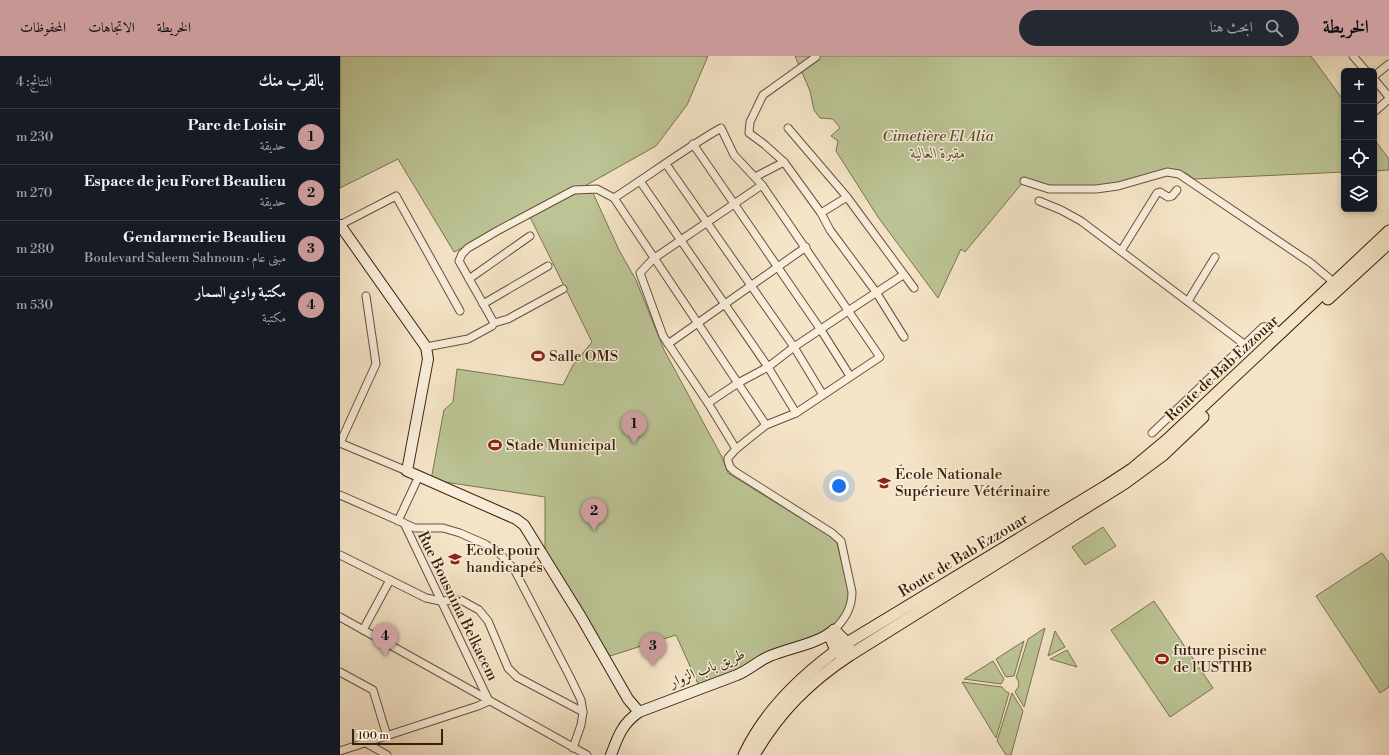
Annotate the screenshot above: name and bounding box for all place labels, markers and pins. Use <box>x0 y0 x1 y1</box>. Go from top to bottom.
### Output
place label: Salle OMS <box>549 347 618 366</box>
sports icon: Salle OMS <box>530 348 546 364</box>
pin: 1 <box>621 411 647 444</box>
place label: Stade Municipal <box>506 436 616 455</box>
sports icon: Stade Municipal <box>487 437 503 453</box>
place label: École Nationale Supérieure Vétérinaire <box>895 464 1050 501</box>
school or university icon: École Nationale Supérieure Vétérinaire <box>876 475 892 491</box>
pin: 2 <box>581 498 607 531</box>
place label: Ecole pour handicapés <box>466 541 543 577</box>
school or university icon: Ecole pour handicapés <box>447 551 463 567</box>
pin: 4 <box>372 623 398 656</box>
pin: 3 <box>640 633 666 666</box>
place label: future piscine de l'USTHB <box>1173 641 1267 677</box>
sports icon: future piscine de l'USTHB <box>1154 651 1170 667</box>

